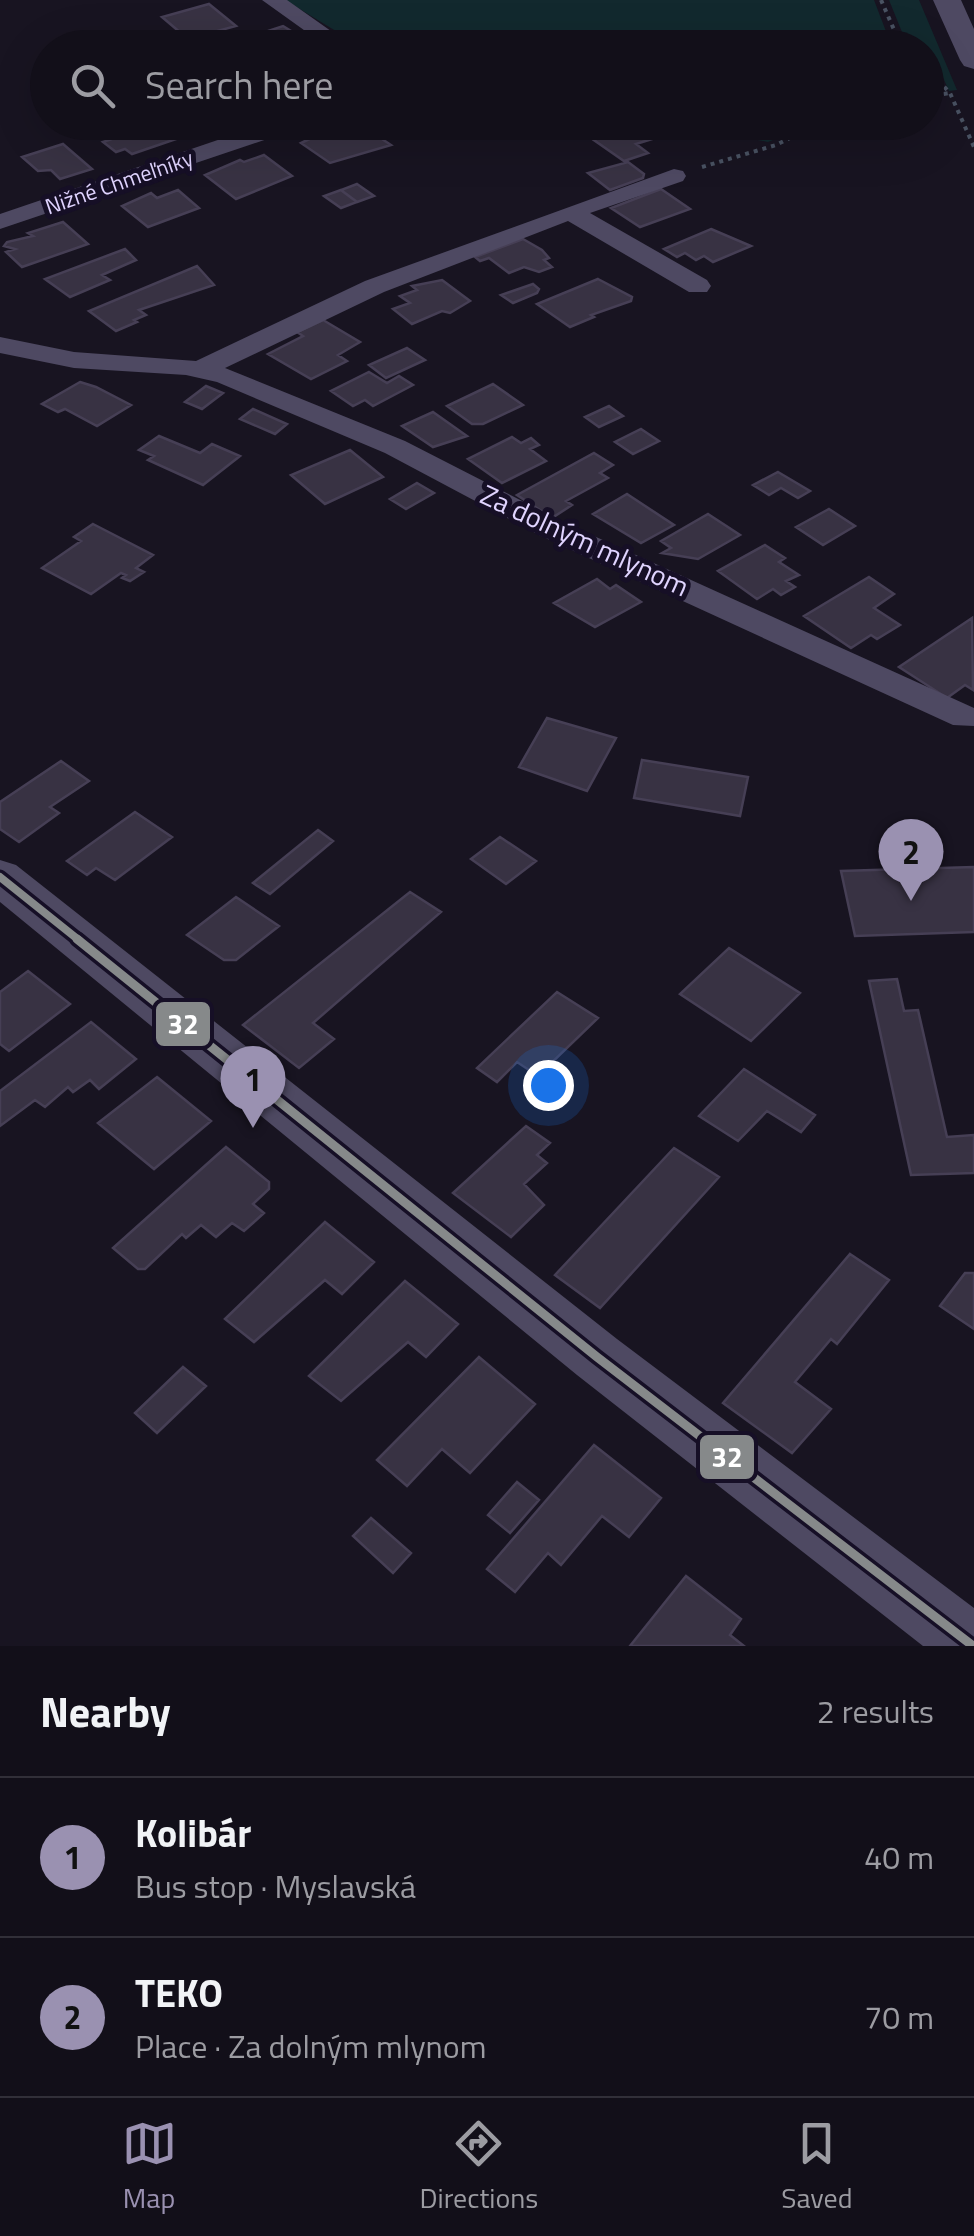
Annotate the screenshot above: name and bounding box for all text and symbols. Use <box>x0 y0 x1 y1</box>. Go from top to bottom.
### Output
search box <box>30 30 944 140</box>
text: Search here <box>145 56 333 114</box>
icon: search <box>65 58 120 113</box>
street label: Nižné Chmeľníky <box>40 141 198 223</box>
street label: Za dolným mlynom <box>474 473 696 607</box>
pin: 2 <box>878 818 944 901</box>
line badge: 32 <box>154 1000 212 1048</box>
text: 32 <box>167 1002 199 1045</box>
pin: 1 <box>220 1046 286 1128</box>
your location <box>523 1060 574 1111</box>
line badge: 32 <box>698 1433 756 1481</box>
text: 32 <box>711 1435 743 1478</box>
text: Nearby <box>40 1679 171 1743</box>
text: 2 results <box>817 1687 934 1735</box>
text: Kolibár <box>135 1804 251 1862</box>
text: 1 <box>64 1833 81 1881</box>
text: 40 m <box>864 1833 934 1881</box>
text: Bus stop · Myslavská <box>135 1862 416 1910</box>
text: TEKO <box>135 1964 223 2022</box>
text: 2 <box>64 1993 81 2041</box>
text: 70 m <box>864 1993 934 2041</box>
text: Place · Za dolným mlynom <box>135 2022 486 2070</box>
tab: Map <box>122 2116 177 2219</box>
tab: Directions <box>420 2116 538 2219</box>
tab: Saved <box>781 2116 852 2219</box>

